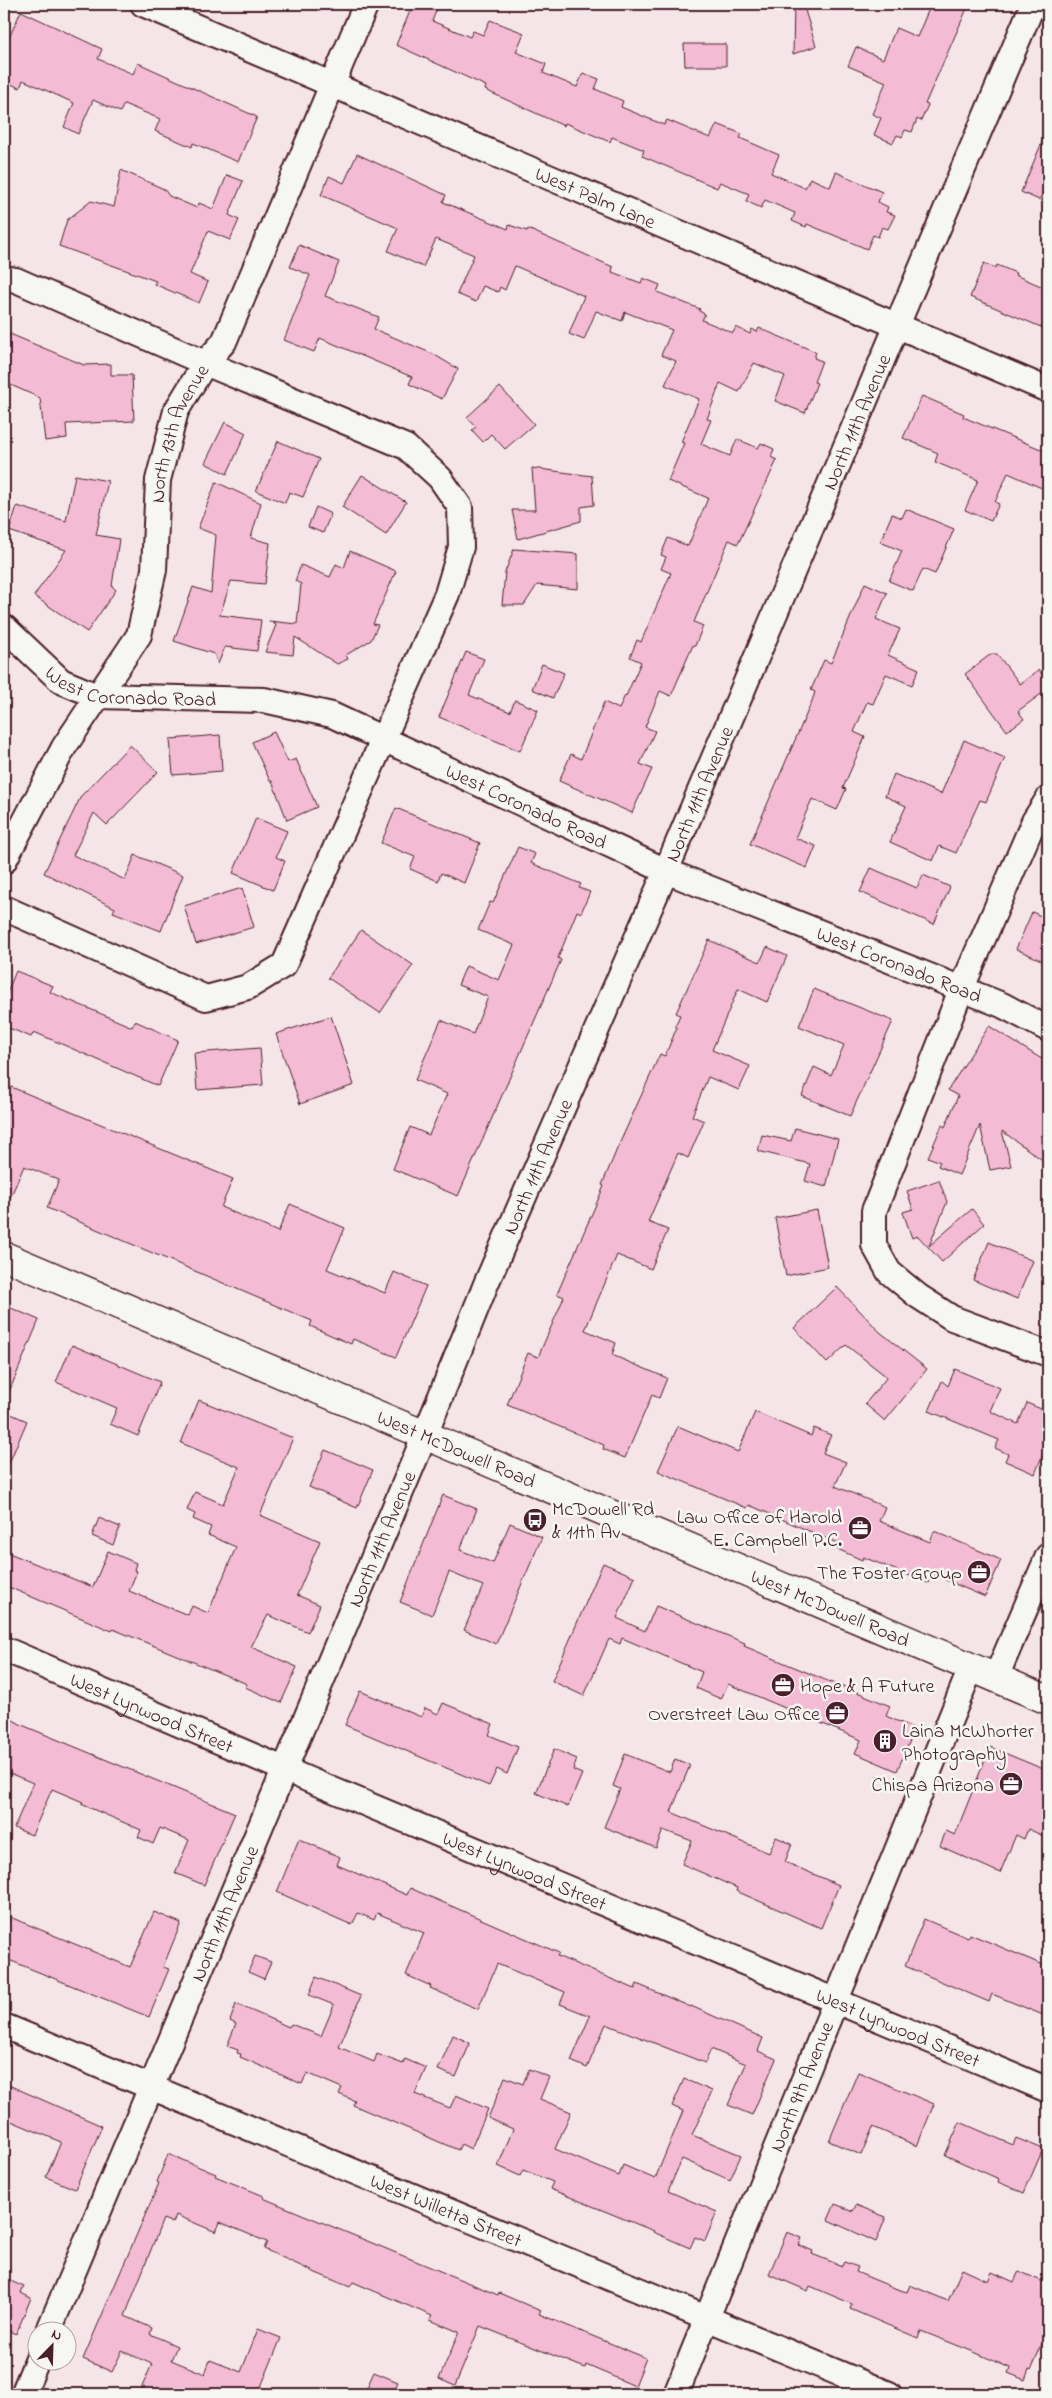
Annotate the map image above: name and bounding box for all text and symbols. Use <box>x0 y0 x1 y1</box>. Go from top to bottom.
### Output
street label: West Palm Lane <box>530 161 659 238</box>
street label: North 11th Avenue <box>817 350 900 495</box>
street label: North 13th Avenue <box>145 360 218 504</box>
street label: West Coronado Road <box>37 660 216 716</box>
street label: North 11th Avenue <box>659 722 743 867</box>
street label: West Coronado Road <box>440 758 611 858</box>
street label: West Coronado Road <box>812 920 985 1012</box>
street label: North 11th Avenue <box>497 1095 582 1240</box>
street label: West McDowell Road <box>372 1404 540 1497</box>
street label: North 11th Avenue <box>342 1467 425 1612</box>
place label: McDowell Rd & 11th Av <box>552 1496 654 1548</box>
place label: Law Office of Harold E. Campbell P.C. <box>677 1504 842 1556</box>
bus stop icon: McDowell Rd & 11th Av <box>522 1507 548 1533</box>
office icon: Law Office of Harold E. Campbell P.C. <box>847 1515 873 1541</box>
office icon: The Foster Group <box>966 1559 992 1585</box>
place label: The Foster Group <box>817 1560 962 1589</box>
street label: West McDowell Road <box>746 1563 913 1656</box>
street label: West Lynwood Street <box>65 1667 237 1763</box>
office icon: Hope & A Future <box>770 1672 796 1698</box>
place label: Hope & A Future <box>800 1673 935 1702</box>
office icon: Overstreet Law Office <box>824 1700 850 1726</box>
place label: Overstreet Law Office <box>648 1701 820 1730</box>
place label: Laina McWhorter Photography <box>902 1718 1035 1771</box>
building icon: Laina McWhorter Photography <box>872 1728 898 1754</box>
office icon: Chispa Arizona <box>998 1771 1024 1797</box>
place label: Chispa Arizona <box>872 1772 994 1801</box>
street label: West Lynwood Street <box>438 1825 611 1920</box>
street label: North 11th Avenue <box>185 1842 268 1987</box>
street label: West Lynwood Street <box>811 1982 984 2077</box>
street label: North 9th Avenue <box>764 2018 843 2157</box>
street label: West Willetta Street <box>365 2168 526 2257</box>
north arrow <box>28 2320 78 2370</box>
text: N <box>48 2324 65 2347</box>

